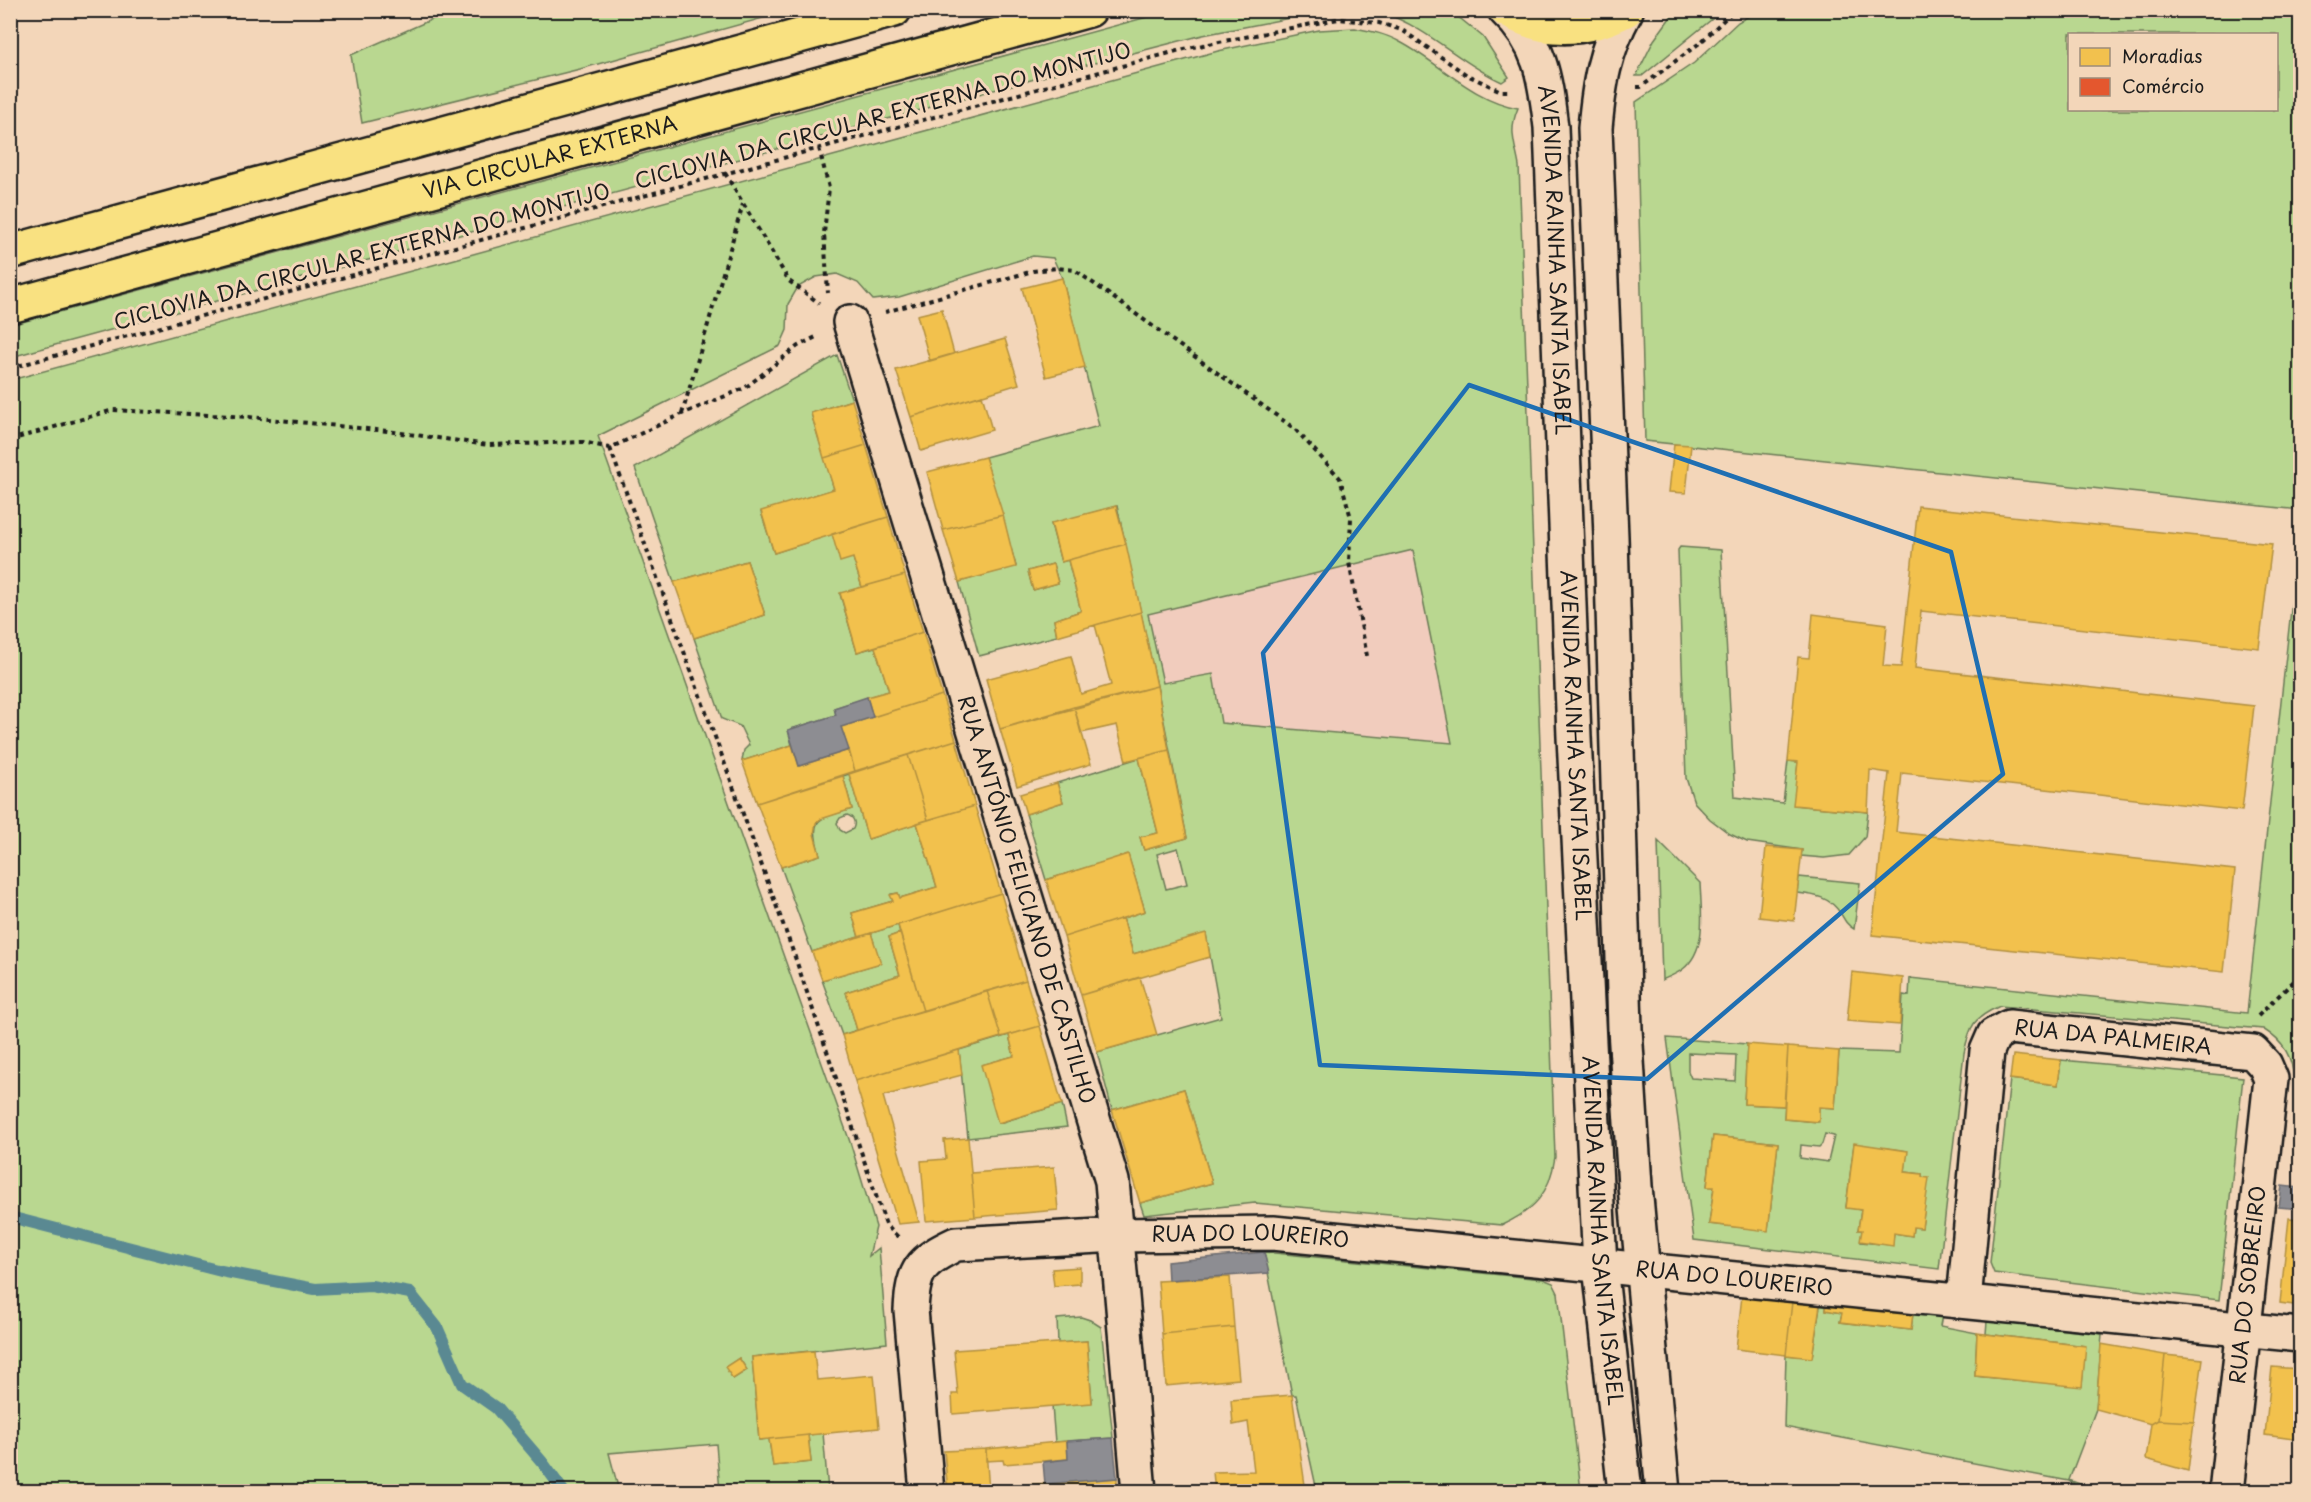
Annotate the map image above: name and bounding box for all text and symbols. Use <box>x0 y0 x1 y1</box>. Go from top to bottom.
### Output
street label: CICLOVIA DA CIRCULAR EXTERNA DO MONTIJO <box>631 32 1134 196</box>
legend <box>2068 33 2278 111</box>
text: Moradias <box>2122 42 2203 69</box>
text: Comércio <box>2122 72 2204 99</box>
street label: AVENIDA RAINHA SANTA ISABEL <box>1531 82 1581 436</box>
street label: VIA CIRCULAR EXTERNA <box>419 106 680 206</box>
street label: CICLOVIA DA CIRCULAR EXTERNA DO MONTIJO <box>110 173 613 337</box>
street label: AVENIDA RAINHA SANTA ISABEL <box>1554 570 1601 922</box>
street label: RUA ANTÓNIO FELICIANO DE CASTILHO <box>951 691 1106 1107</box>
street label: RUA DA PALMEIRA <box>2013 1010 2213 1062</box>
street label: AVENIDA RAINHA SANTA ISABEL <box>1576 1055 1633 1407</box>
street label: RUA DO SOBREIRO <box>2220 1184 2272 1386</box>
street label: RUA DO LOUREIRO <box>1151 1215 1351 1255</box>
street label: RUA DO LOUREIRO <box>1634 1251 1835 1303</box>

